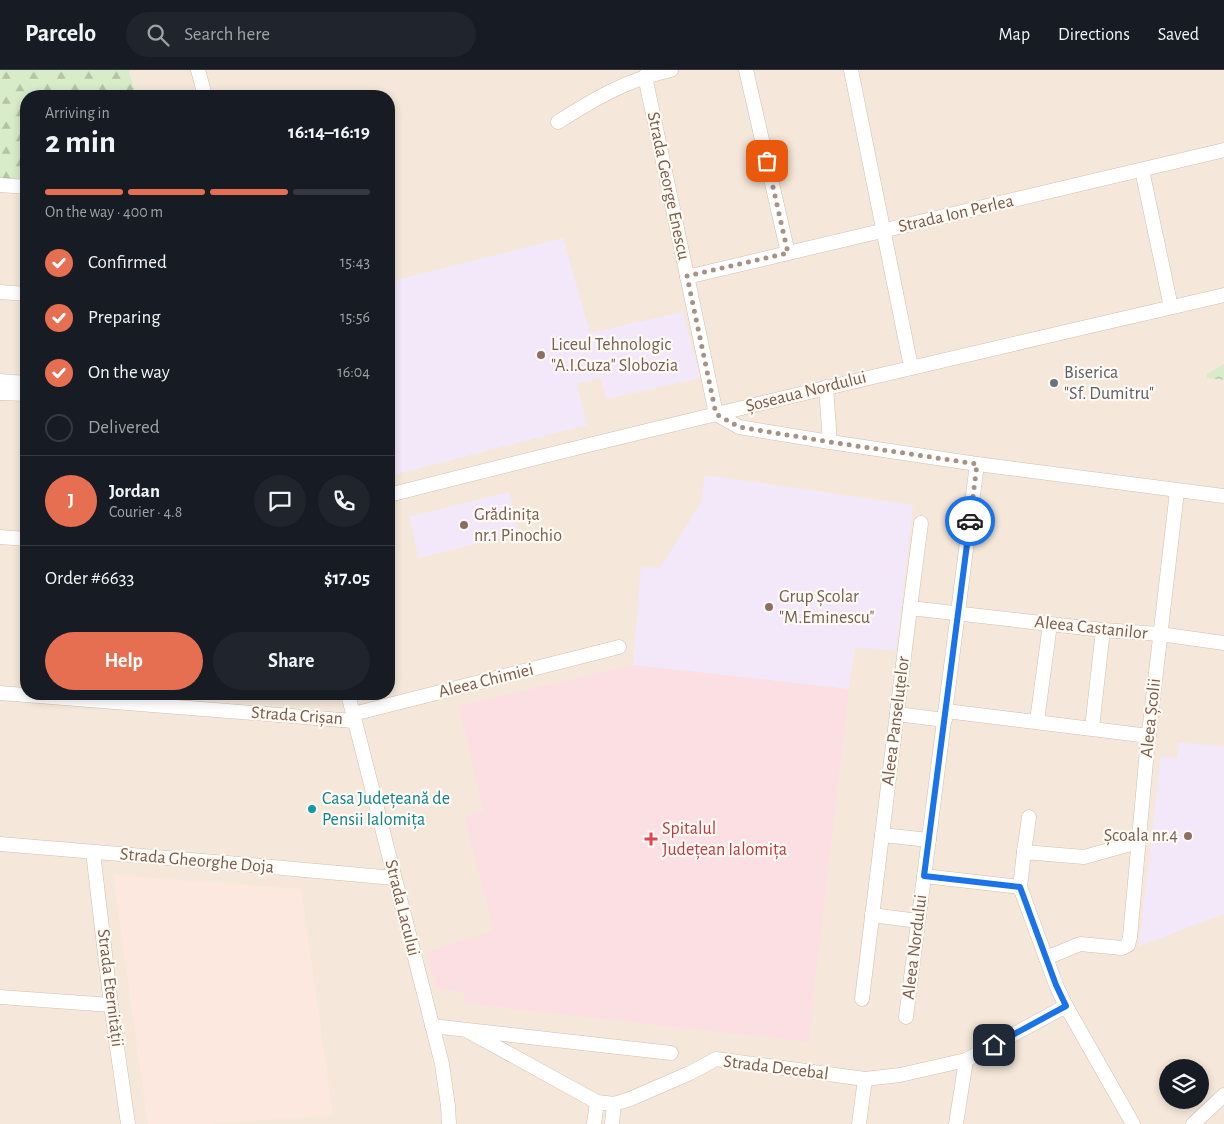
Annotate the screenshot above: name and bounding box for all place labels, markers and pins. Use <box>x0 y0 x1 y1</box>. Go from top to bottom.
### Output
pin <box>746 140 788 182</box>
place label: Liceul Tehnologic "A.I.Cuza" Slobozia <box>551 336 678 375</box>
marker: Liceul Tehnologic "A.I.Cuza" Slobozia <box>535 349 547 361</box>
place label: Biserica "Sf. Dumitru" <box>1064 364 1154 403</box>
marker: Biserica "Sf. Dumitru" <box>1048 377 1060 389</box>
place label: Grădinița nr.1 Pinochio <box>474 506 562 545</box>
marker: Grădinița nr.1 Pinochio <box>458 519 470 531</box>
place label: Grup Școlar "M.Eminescu" <box>779 588 875 627</box>
marker: Grup Școlar "M.Eminescu" <box>763 601 775 613</box>
place label: Casa Județeană de Pensii Ialomița <box>322 790 450 830</box>
marker: Casa Județeană de Pensii Ialomița <box>306 803 318 815</box>
place label: Spitalul Județean Ialomița <box>662 820 787 860</box>
place label: Școala nr.4 <box>1104 827 1178 846</box>
marker: Școala nr.4 <box>1182 830 1194 842</box>
marker: Spitalul Județean Ialomița <box>644 832 658 846</box>
pin <box>973 1024 1015 1066</box>

